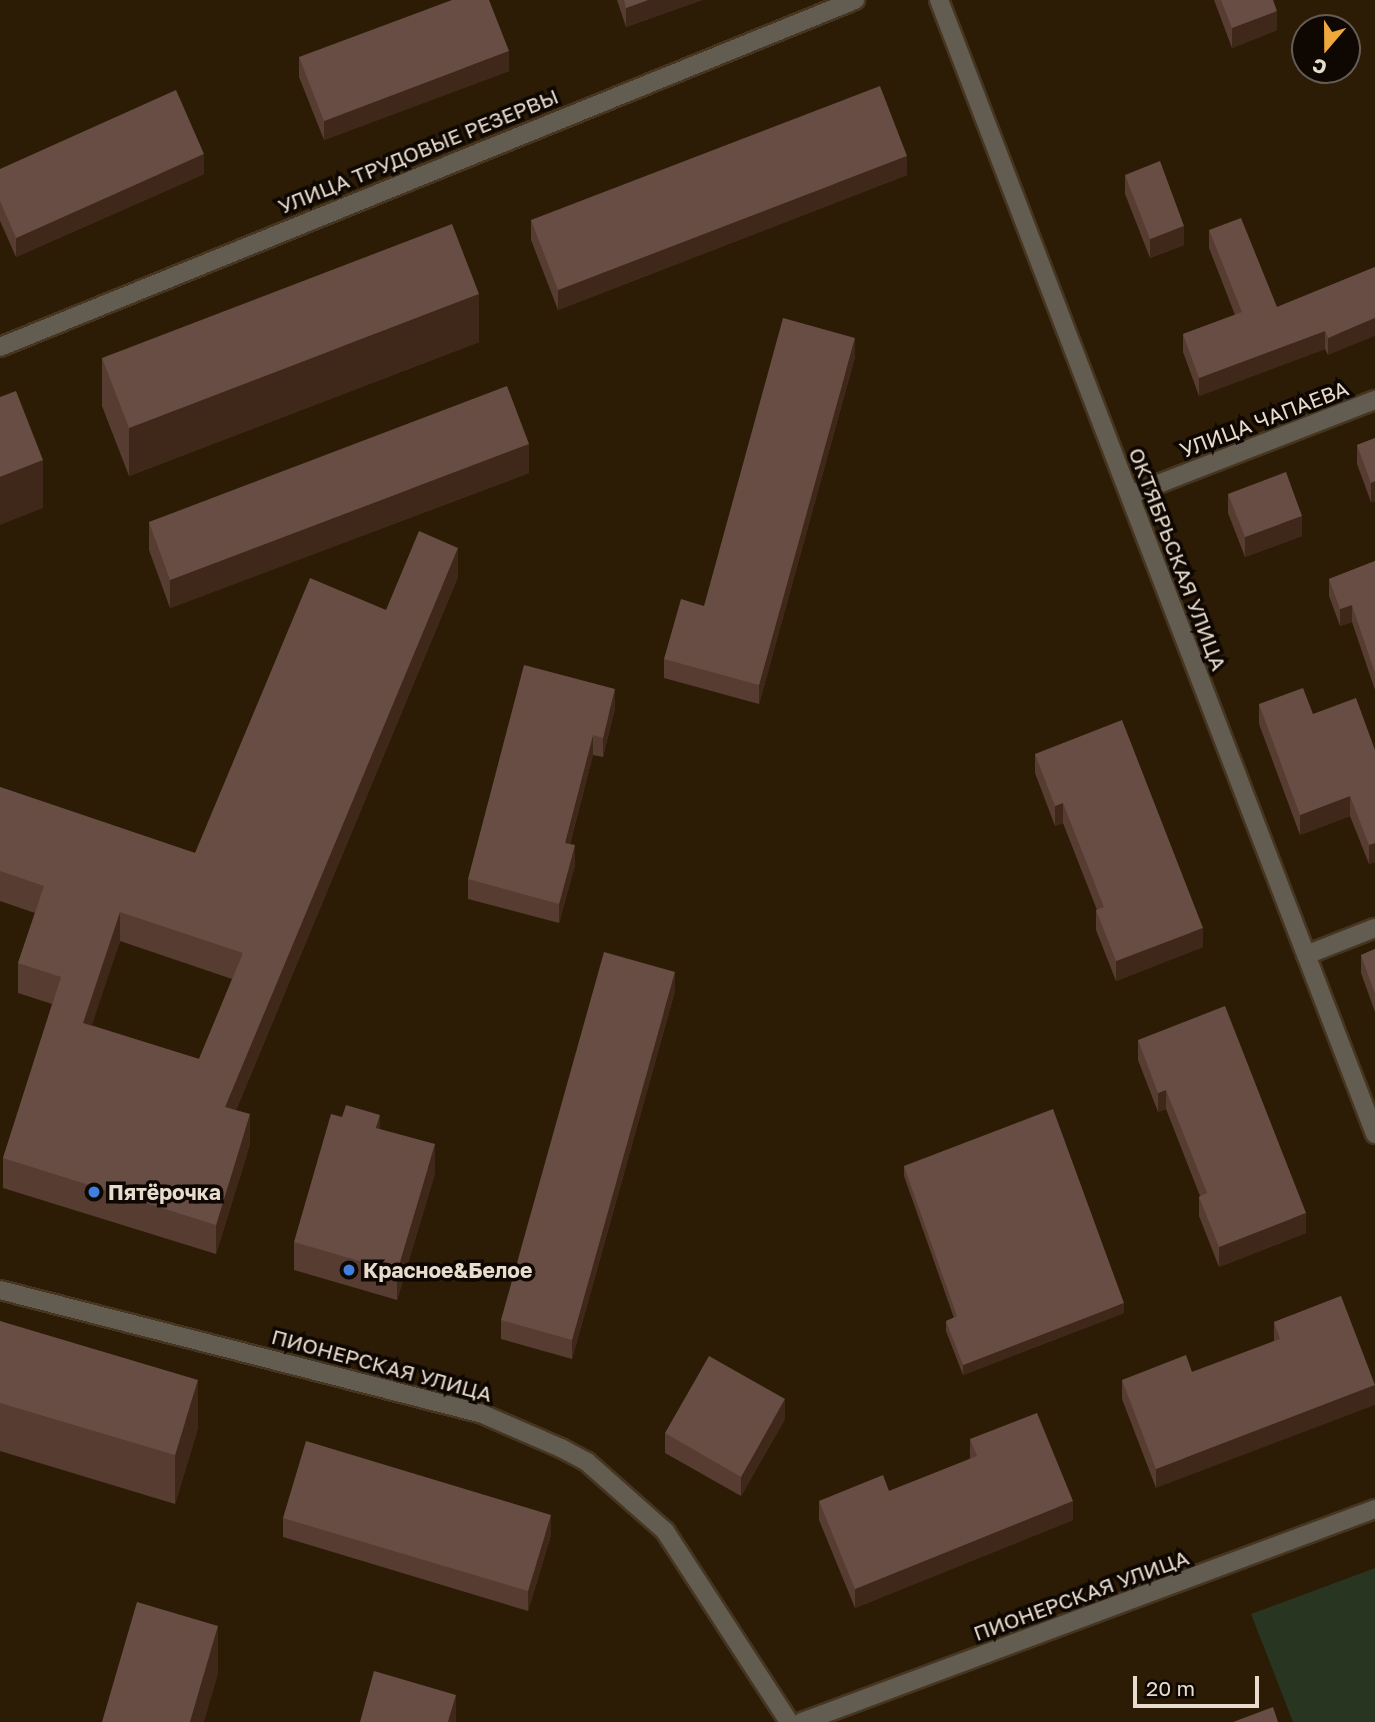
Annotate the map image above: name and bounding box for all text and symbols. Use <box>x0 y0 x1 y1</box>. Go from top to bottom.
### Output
north arrow <box>1291 14 1361 84</box>
text: С <box>1309 54 1330 80</box>
street label: УЛИЦА ТРУДОВЫЕ РЕЗЕРВЫ <box>274 83 562 219</box>
street label: УЛИЦА ЧАПАЕВА <box>1176 375 1352 463</box>
street label: ОКТЯБРЬСКАЯ УЛИЦА <box>1124 444 1232 674</box>
place label: Пятёрочка <box>108 1179 221 1205</box>
marker: Пятёрочка <box>86 1184 102 1200</box>
place label: Красное&Белое <box>363 1257 532 1283</box>
marker: Красное&Белое <box>341 1262 357 1278</box>
street label: ПИОНЕРСКАЯ УЛИЦА <box>269 1323 495 1407</box>
street label: ПИОНЕРСКАЯ УЛИЦА <box>970 1544 1192 1646</box>
scale bar <box>1137 1662 1263 1706</box>
text: 20 m <box>1146 1675 1195 1701</box>

